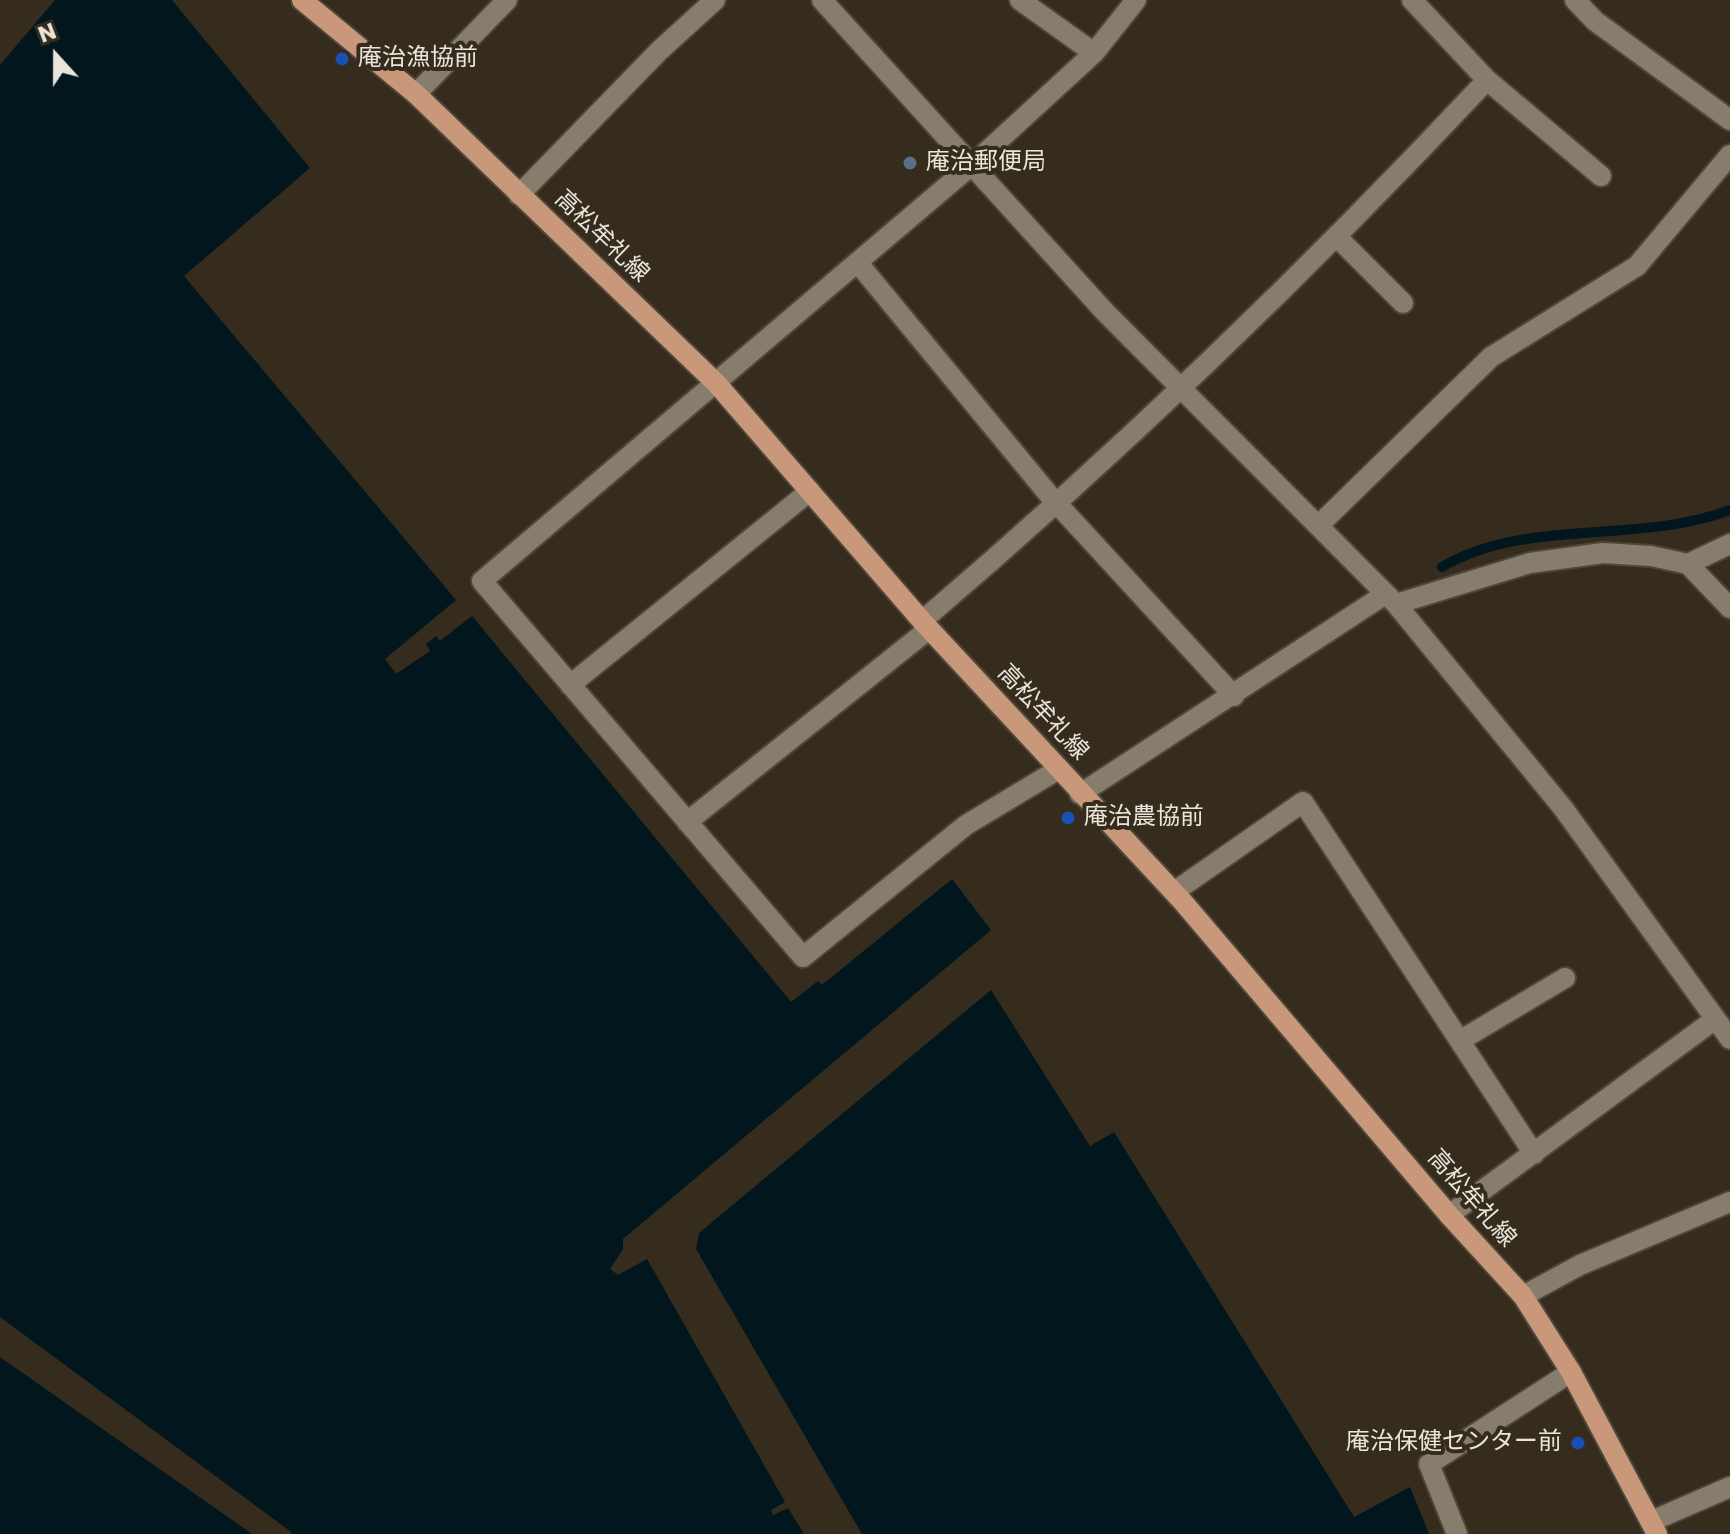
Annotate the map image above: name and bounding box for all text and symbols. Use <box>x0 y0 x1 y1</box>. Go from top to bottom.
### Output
north arrow <box>16 16 96 96</box>
text: N <box>34 16 60 51</box>
place label: 庵治漁協前 <box>358 45 478 73</box>
marker: 庵治漁協前 <box>333 50 351 68</box>
place label: 庵治郵便局 <box>926 149 1046 177</box>
marker: 庵治郵便局 <box>901 154 919 172</box>
street label: 高松牟礼線 <box>548 185 654 289</box>
street label: 高松牟礼線 <box>991 659 1093 767</box>
place label: 庵治農協前 <box>1084 804 1204 832</box>
marker: 庵治農協前 <box>1059 809 1077 827</box>
street label: 高松牟礼線 <box>1421 1144 1521 1254</box>
place label: 庵治保健センター前 <box>1346 1429 1562 1457</box>
marker: 庵治保健センター前 <box>1569 1434 1587 1452</box>

